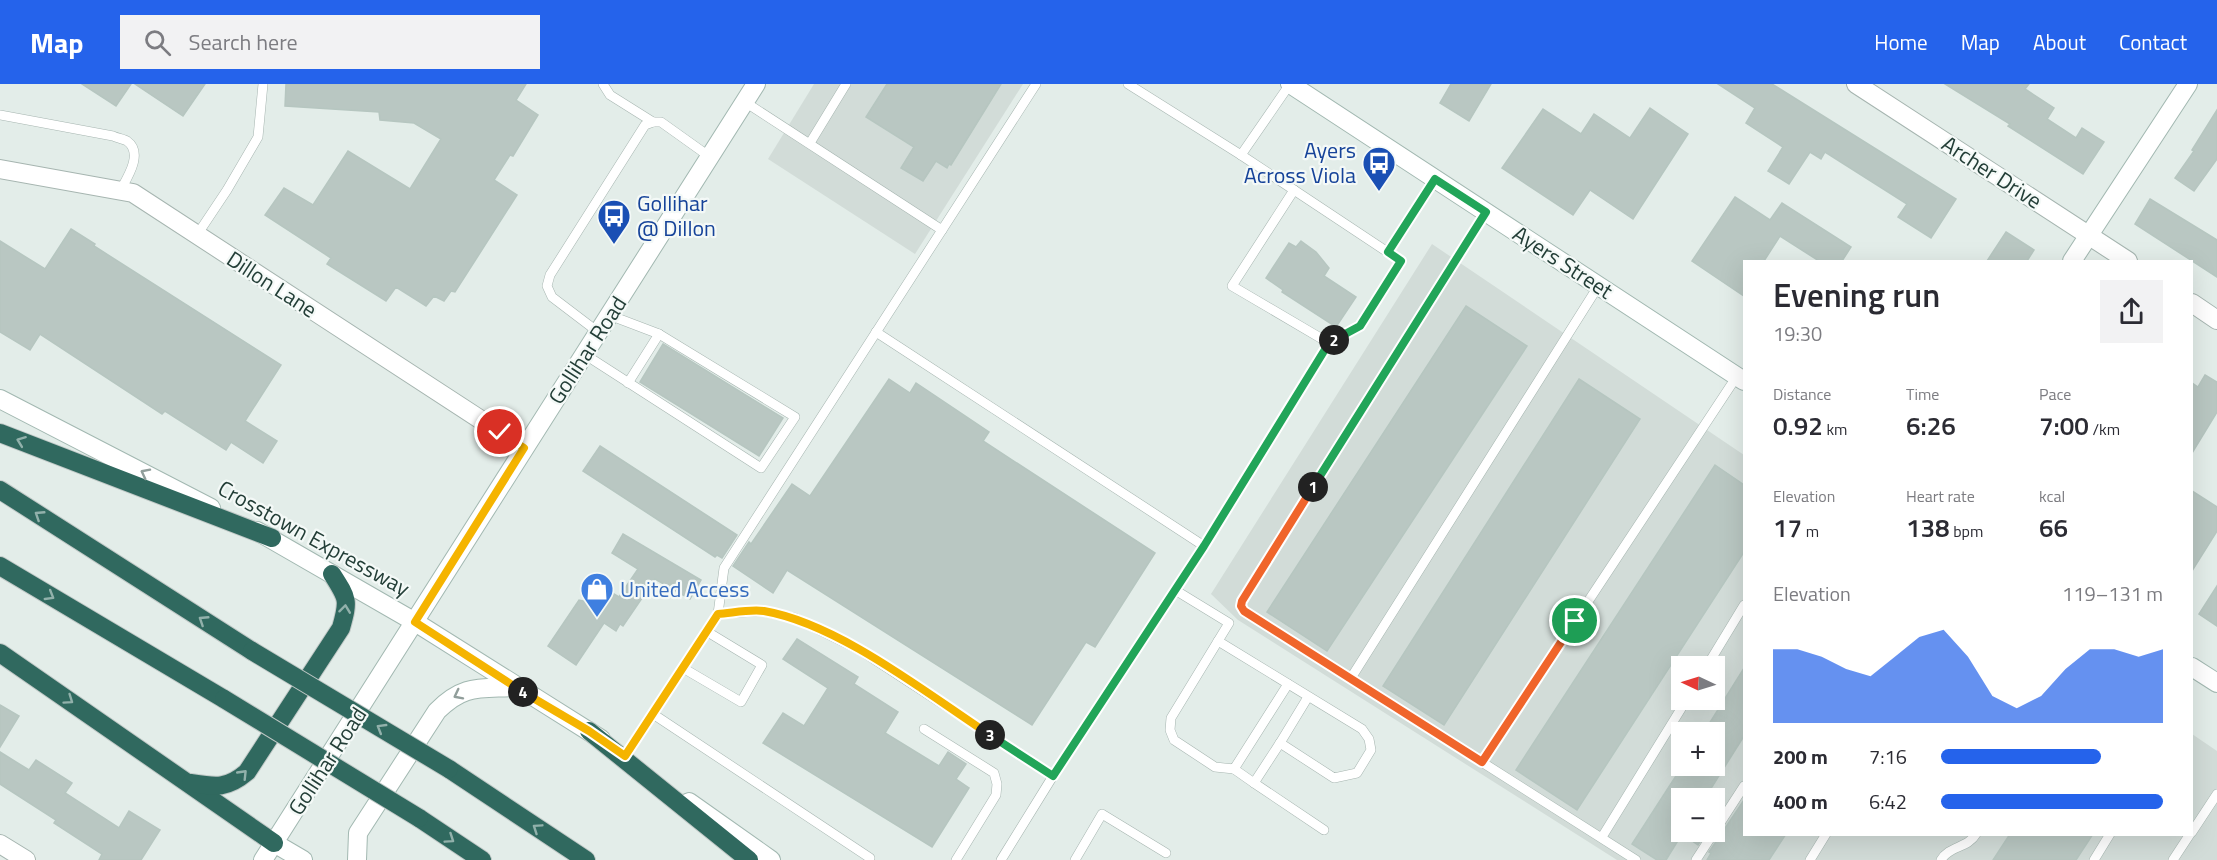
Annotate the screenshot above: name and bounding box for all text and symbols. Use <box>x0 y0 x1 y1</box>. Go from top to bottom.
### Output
search box <box>120 15 540 69</box>
text: Map <box>30 21 84 64</box>
text: Search here <box>189 25 298 59</box>
icon: search <box>141 26 174 59</box>
text: Home <box>1874 26 1928 58</box>
text: Map <box>1961 26 2000 58</box>
text: About <box>2033 26 2086 58</box>
text: Contact <box>2119 26 2187 58</box>
street label: Archer Drive <box>1935 127 2049 217</box>
place label: Ayers Across Viola <box>1244 133 1356 192</box>
bus stop icon: Ayers Across Viola <box>1361 145 1397 192</box>
place label: Gollihar @ Dillon <box>637 186 716 245</box>
bus stop icon: Gollihar @ Dillon <box>596 198 632 245</box>
street label: Ayers Street <box>1506 217 1620 307</box>
street label: Dillon Lane <box>220 242 324 326</box>
text: Evening run <box>1773 270 1940 320</box>
button: share <box>2100 280 2163 343</box>
street label: Gollihar Road <box>539 289 635 411</box>
text: 19:30 <box>1773 318 1822 349</box>
pin: 2 <box>1319 325 1349 355</box>
text: 2 <box>1330 328 1338 352</box>
text: Distance <box>1773 382 1831 406</box>
text: Time <box>1906 382 1939 406</box>
text: Pace <box>2039 382 2071 406</box>
pin <box>474 406 525 457</box>
text: 0.92 <box>1773 406 1823 445</box>
text: 6:26 <box>1906 406 1956 445</box>
text: 7:00 <box>2039 406 2089 445</box>
icon: check <box>483 415 516 448</box>
text: km <box>1823 417 1847 441</box>
text: /km <box>2089 417 2120 441</box>
one-way arrow <box>17 436 28 448</box>
one-way arrow <box>140 469 151 481</box>
street label: Crosstown Expressway <box>212 471 416 605</box>
pin: 1 <box>1298 472 1328 502</box>
text: 1 <box>1309 475 1317 499</box>
text: Elevation <box>1773 484 1835 508</box>
text: Heart rate <box>1906 484 1975 508</box>
text: kcal <box>2039 484 2065 508</box>
text: 17 <box>1773 508 1802 547</box>
text: 138 <box>1906 508 1950 547</box>
text: 66 <box>2039 508 2068 547</box>
one-way arrow <box>35 510 45 522</box>
text: m <box>1802 519 1819 543</box>
text: bpm <box>1950 519 1983 543</box>
shop icon: United Access <box>579 571 615 618</box>
place label: United Access <box>620 572 750 606</box>
text: Elevation <box>1773 578 1851 609</box>
text: 119–131 m <box>2062 578 2163 609</box>
one-way arrow <box>44 589 54 600</box>
pin <box>1549 595 1600 646</box>
icon: arrive <box>1558 604 1591 637</box>
one-way arrow <box>338 605 350 614</box>
one-way arrow <box>199 615 209 627</box>
north arrow <box>1671 656 1725 710</box>
map controls <box>1671 656 1725 842</box>
pin: 4 <box>508 677 538 707</box>
text: 4 <box>519 680 527 704</box>
one-way arrow <box>453 687 464 699</box>
one-way arrow <box>62 693 73 704</box>
street label: Gollihar Road <box>279 700 375 822</box>
pin: 3 <box>975 720 1005 750</box>
button: + <box>1671 722 1725 776</box>
one-way arrow <box>377 723 387 735</box>
text: 3 <box>986 723 994 747</box>
text: 200 m <box>1773 741 1828 772</box>
text: 7:16 <box>1869 741 1907 772</box>
one-way arrow <box>236 770 247 780</box>
text: 400 m <box>1773 786 1828 817</box>
text: 6:42 <box>1869 786 1907 817</box>
button: − <box>1671 788 1725 842</box>
one-way arrow <box>533 824 544 835</box>
one-way arrow <box>443 832 454 843</box>

